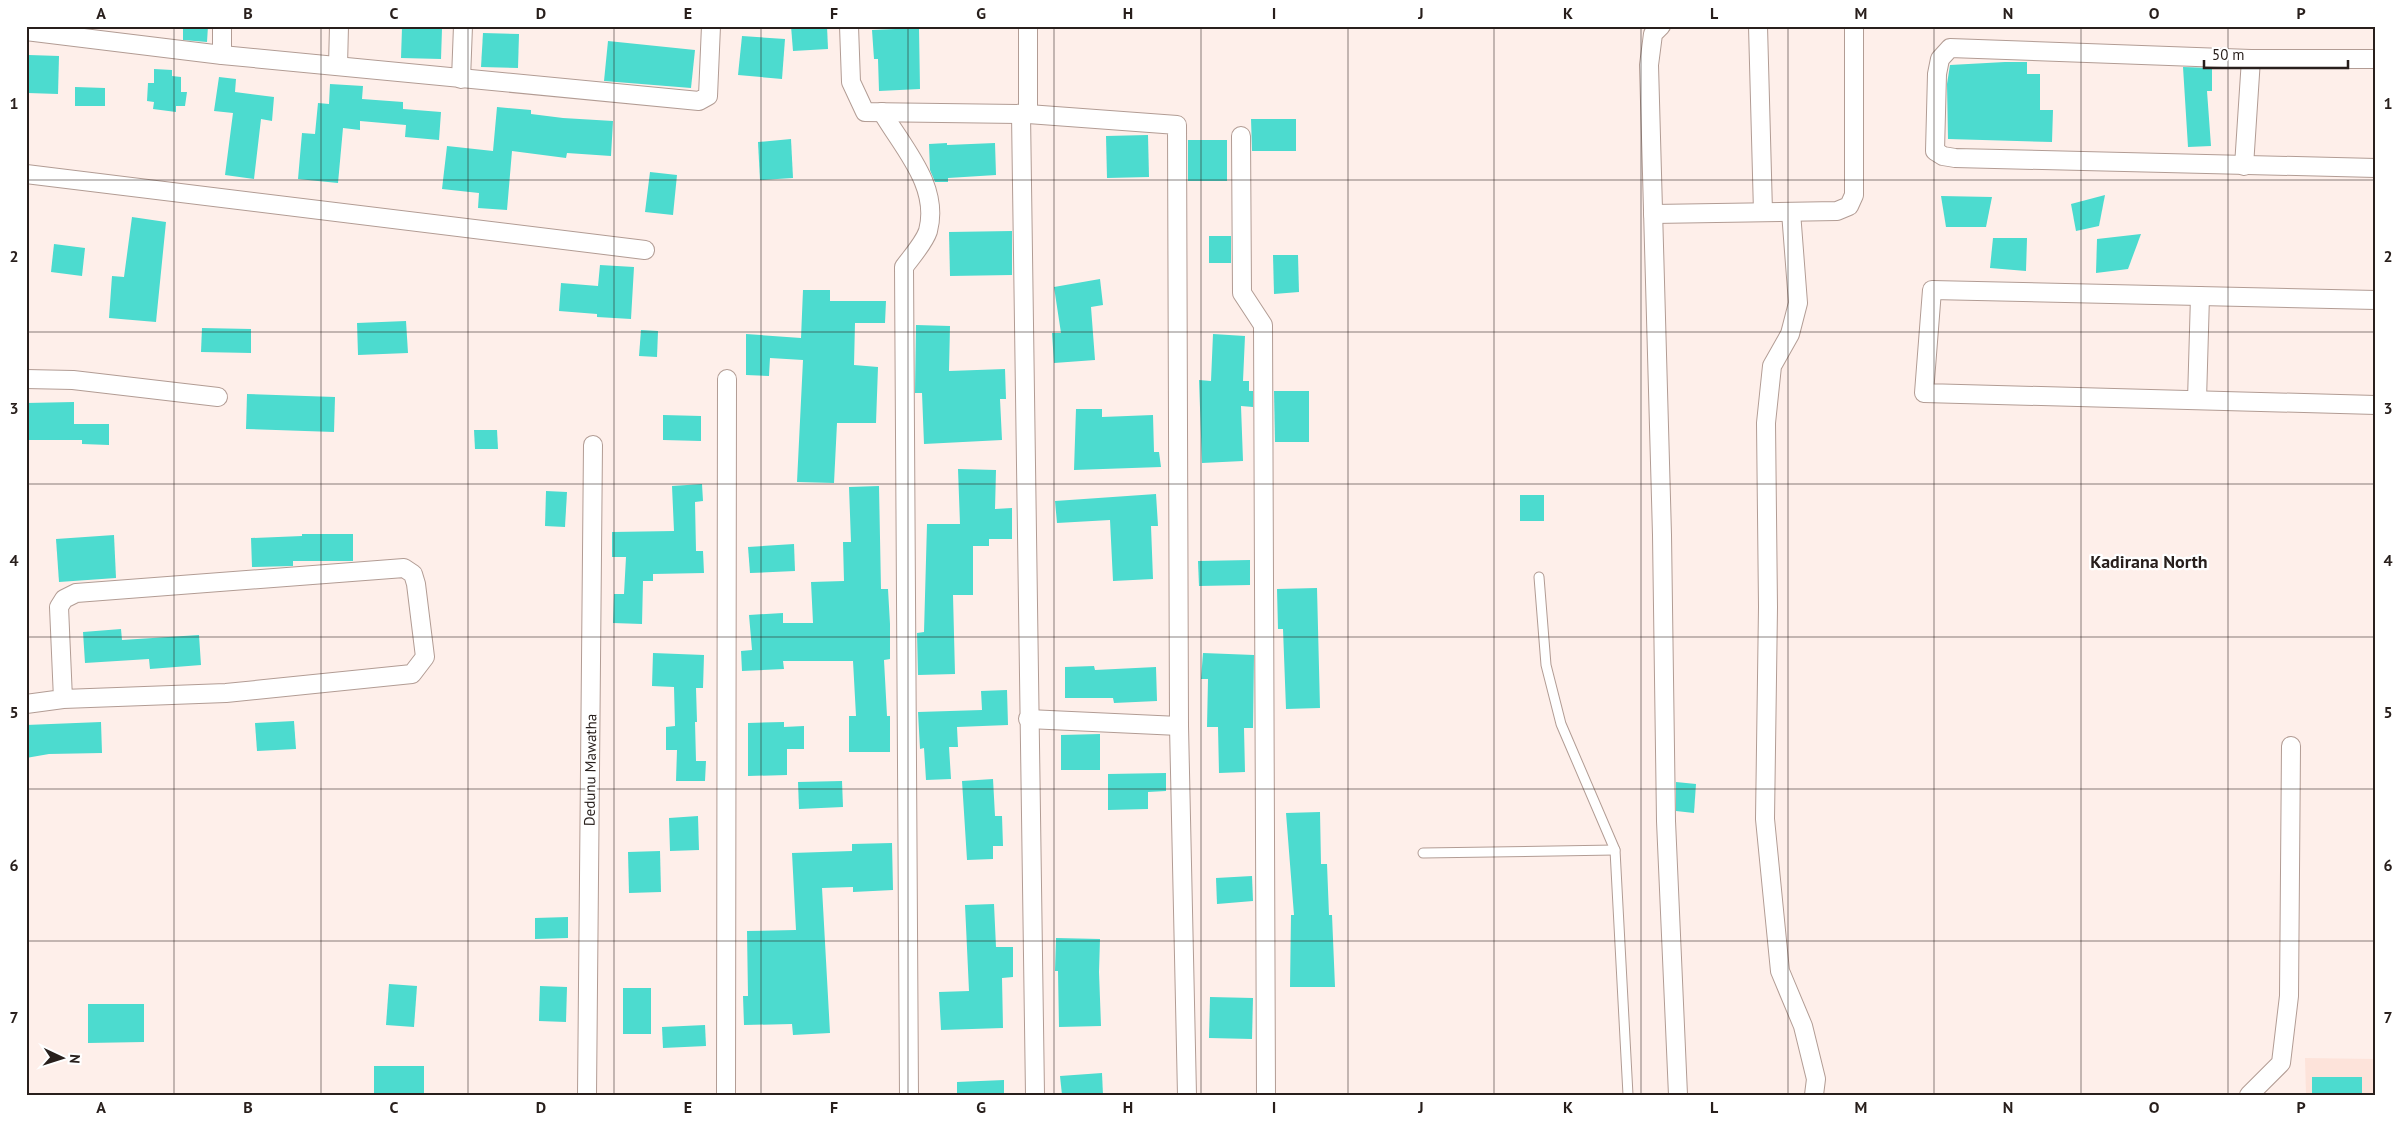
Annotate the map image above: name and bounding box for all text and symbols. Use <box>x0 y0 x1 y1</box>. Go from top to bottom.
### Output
text: A <box>96 3 106 23</box>
text: B <box>243 3 253 23</box>
text: C <box>390 3 399 23</box>
text: D <box>536 3 546 23</box>
text: E <box>684 3 692 23</box>
text: F <box>830 3 838 23</box>
text: G <box>976 3 986 23</box>
text: H <box>1123 3 1133 23</box>
text: I <box>1272 3 1276 23</box>
text: J <box>1417 3 1424 23</box>
text: K <box>1563 3 1573 23</box>
text: L <box>1710 3 1719 23</box>
text: M <box>1855 3 1867 23</box>
text: N <box>2003 3 2013 23</box>
text: O <box>2149 3 2160 23</box>
text: P <box>2296 3 2306 23</box>
scale bar <box>2204 38 2348 70</box>
text: 50 m <box>2212 45 2245 64</box>
text: 1 <box>9 93 19 113</box>
text: 1 <box>2383 93 2393 113</box>
text: 2 <box>9 246 19 266</box>
text: 2 <box>2383 246 2393 266</box>
text: 3 <box>9 398 19 418</box>
text: 3 <box>2383 398 2393 418</box>
text: 4 <box>9 550 19 570</box>
district label: Kadirana North <box>2090 550 2208 573</box>
text: 4 <box>2383 550 2393 570</box>
text: 5 <box>9 702 19 722</box>
text: 5 <box>2383 702 2393 722</box>
street label: Dedunu Mawatha <box>580 714 600 826</box>
text: 6 <box>9 855 19 875</box>
text: 6 <box>2383 855 2393 875</box>
text: 7 <box>9 1007 19 1027</box>
text: 7 <box>2383 1007 2393 1027</box>
north arrow <box>38 1034 88 1084</box>
text: N <box>66 1054 84 1064</box>
text: A <box>96 1097 106 1117</box>
text: B <box>243 1097 253 1117</box>
text: C <box>390 1097 399 1117</box>
text: D <box>536 1097 546 1117</box>
text: E <box>684 1097 692 1117</box>
text: F <box>830 1097 838 1117</box>
text: G <box>976 1097 986 1117</box>
text: H <box>1123 1097 1133 1117</box>
text: I <box>1272 1097 1276 1117</box>
text: J <box>1417 1097 1424 1117</box>
text: K <box>1563 1097 1573 1117</box>
text: L <box>1710 1097 1719 1117</box>
text: M <box>1855 1097 1867 1117</box>
text: N <box>2003 1097 2013 1117</box>
text: O <box>2149 1097 2160 1117</box>
text: P <box>2296 1097 2306 1117</box>

